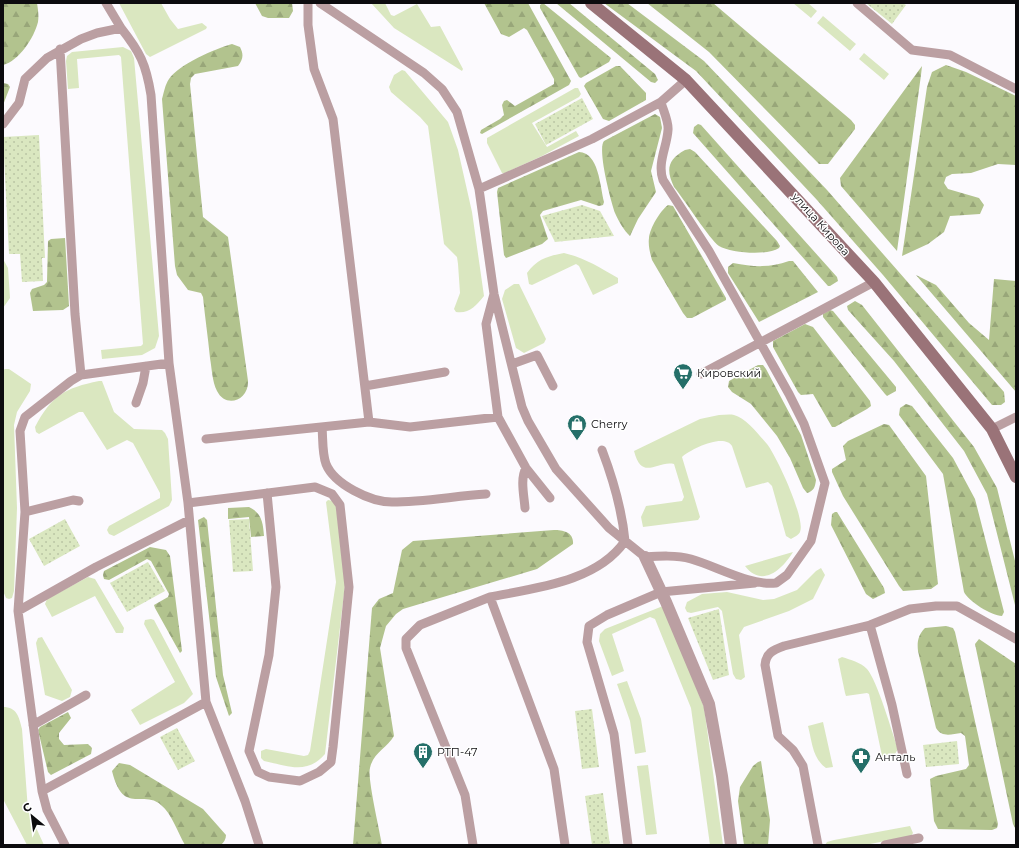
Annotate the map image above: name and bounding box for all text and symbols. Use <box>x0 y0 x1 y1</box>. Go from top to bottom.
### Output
street label: улица Кирова <box>788 189 853 258</box>
supermarket icon: Кировский <box>672 362 694 390</box>
place label: Кировский <box>697 366 761 380</box>
shop icon: Cherry <box>566 413 588 441</box>
place label: Cherry <box>591 417 628 431</box>
building icon: РТП-47 <box>412 741 434 769</box>
place label: РТП-47 <box>437 745 477 759</box>
pharmacy icon: Анталь <box>850 746 872 774</box>
place label: Анталь <box>875 750 915 764</box>
north arrow <box>12 796 52 836</box>
text: С <box>20 799 34 815</box>

